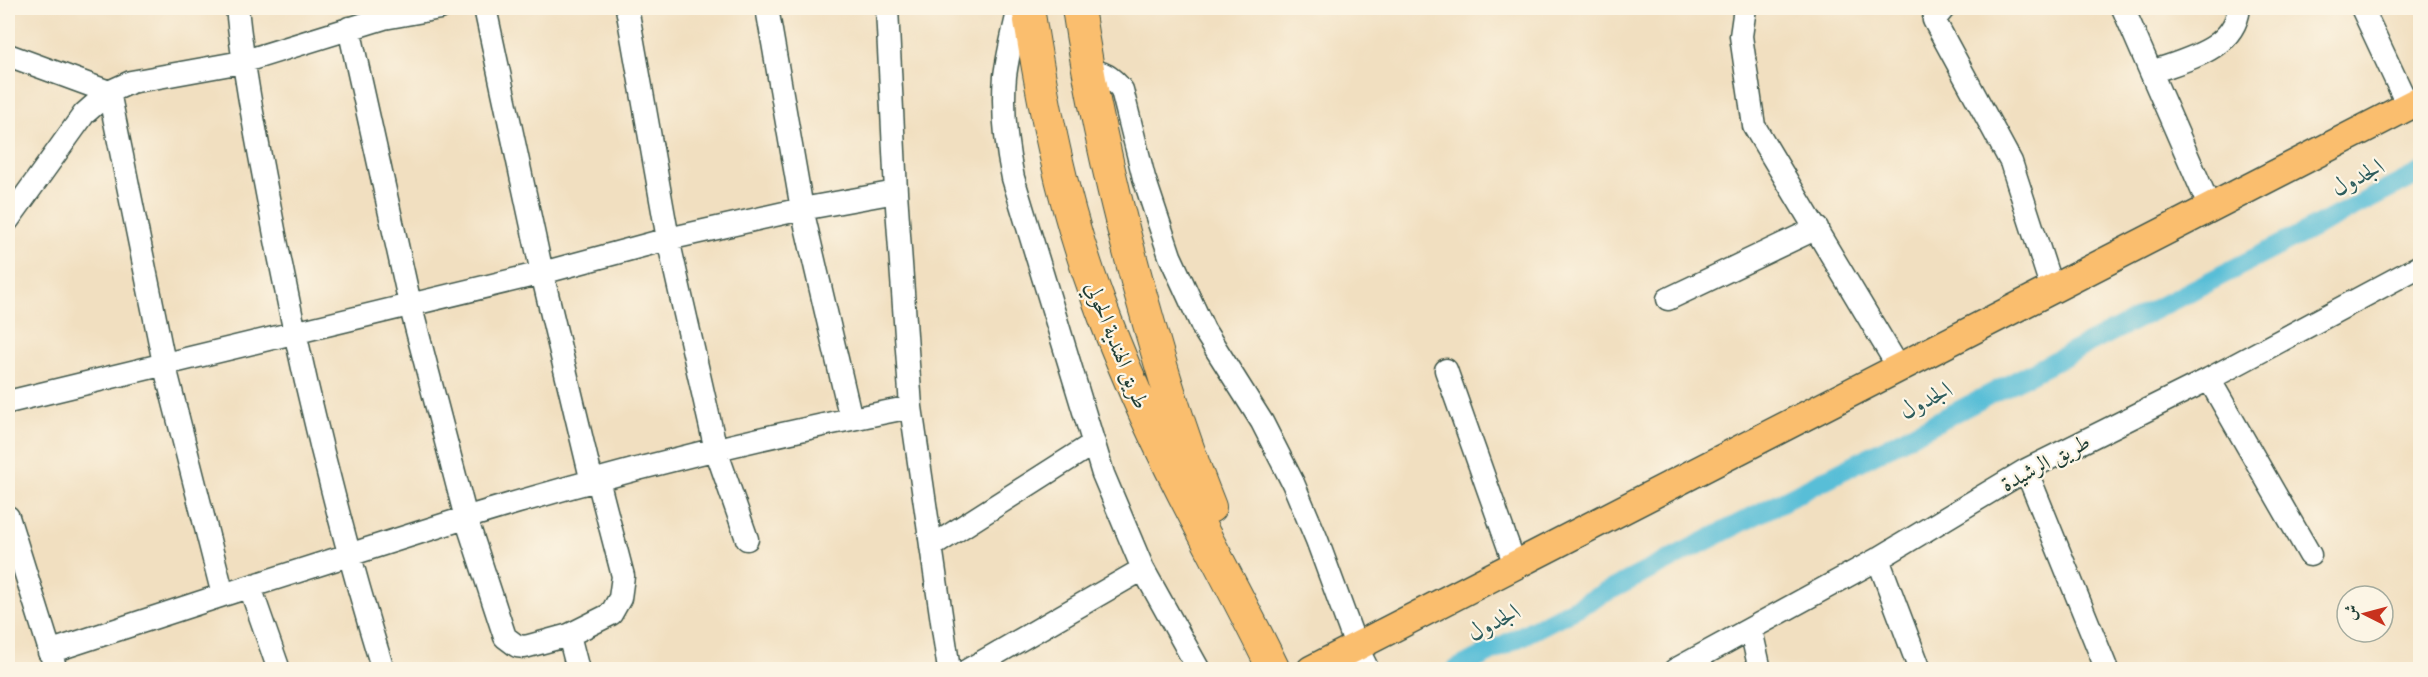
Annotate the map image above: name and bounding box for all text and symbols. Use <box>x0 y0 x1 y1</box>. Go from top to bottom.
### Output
water label: الجدول <box>2325 148 2391 204</box>
street label: طريق الهندية الحولي <box>1075 276 1158 415</box>
water label: الجدول <box>1893 371 1959 427</box>
street label: طريق الرشيدة <box>1994 425 2096 499</box>
north arrow <box>2335 584 2395 644</box>
water label: الجدول <box>1461 593 1527 649</box>
text: ش <box>2337 603 2363 622</box>

